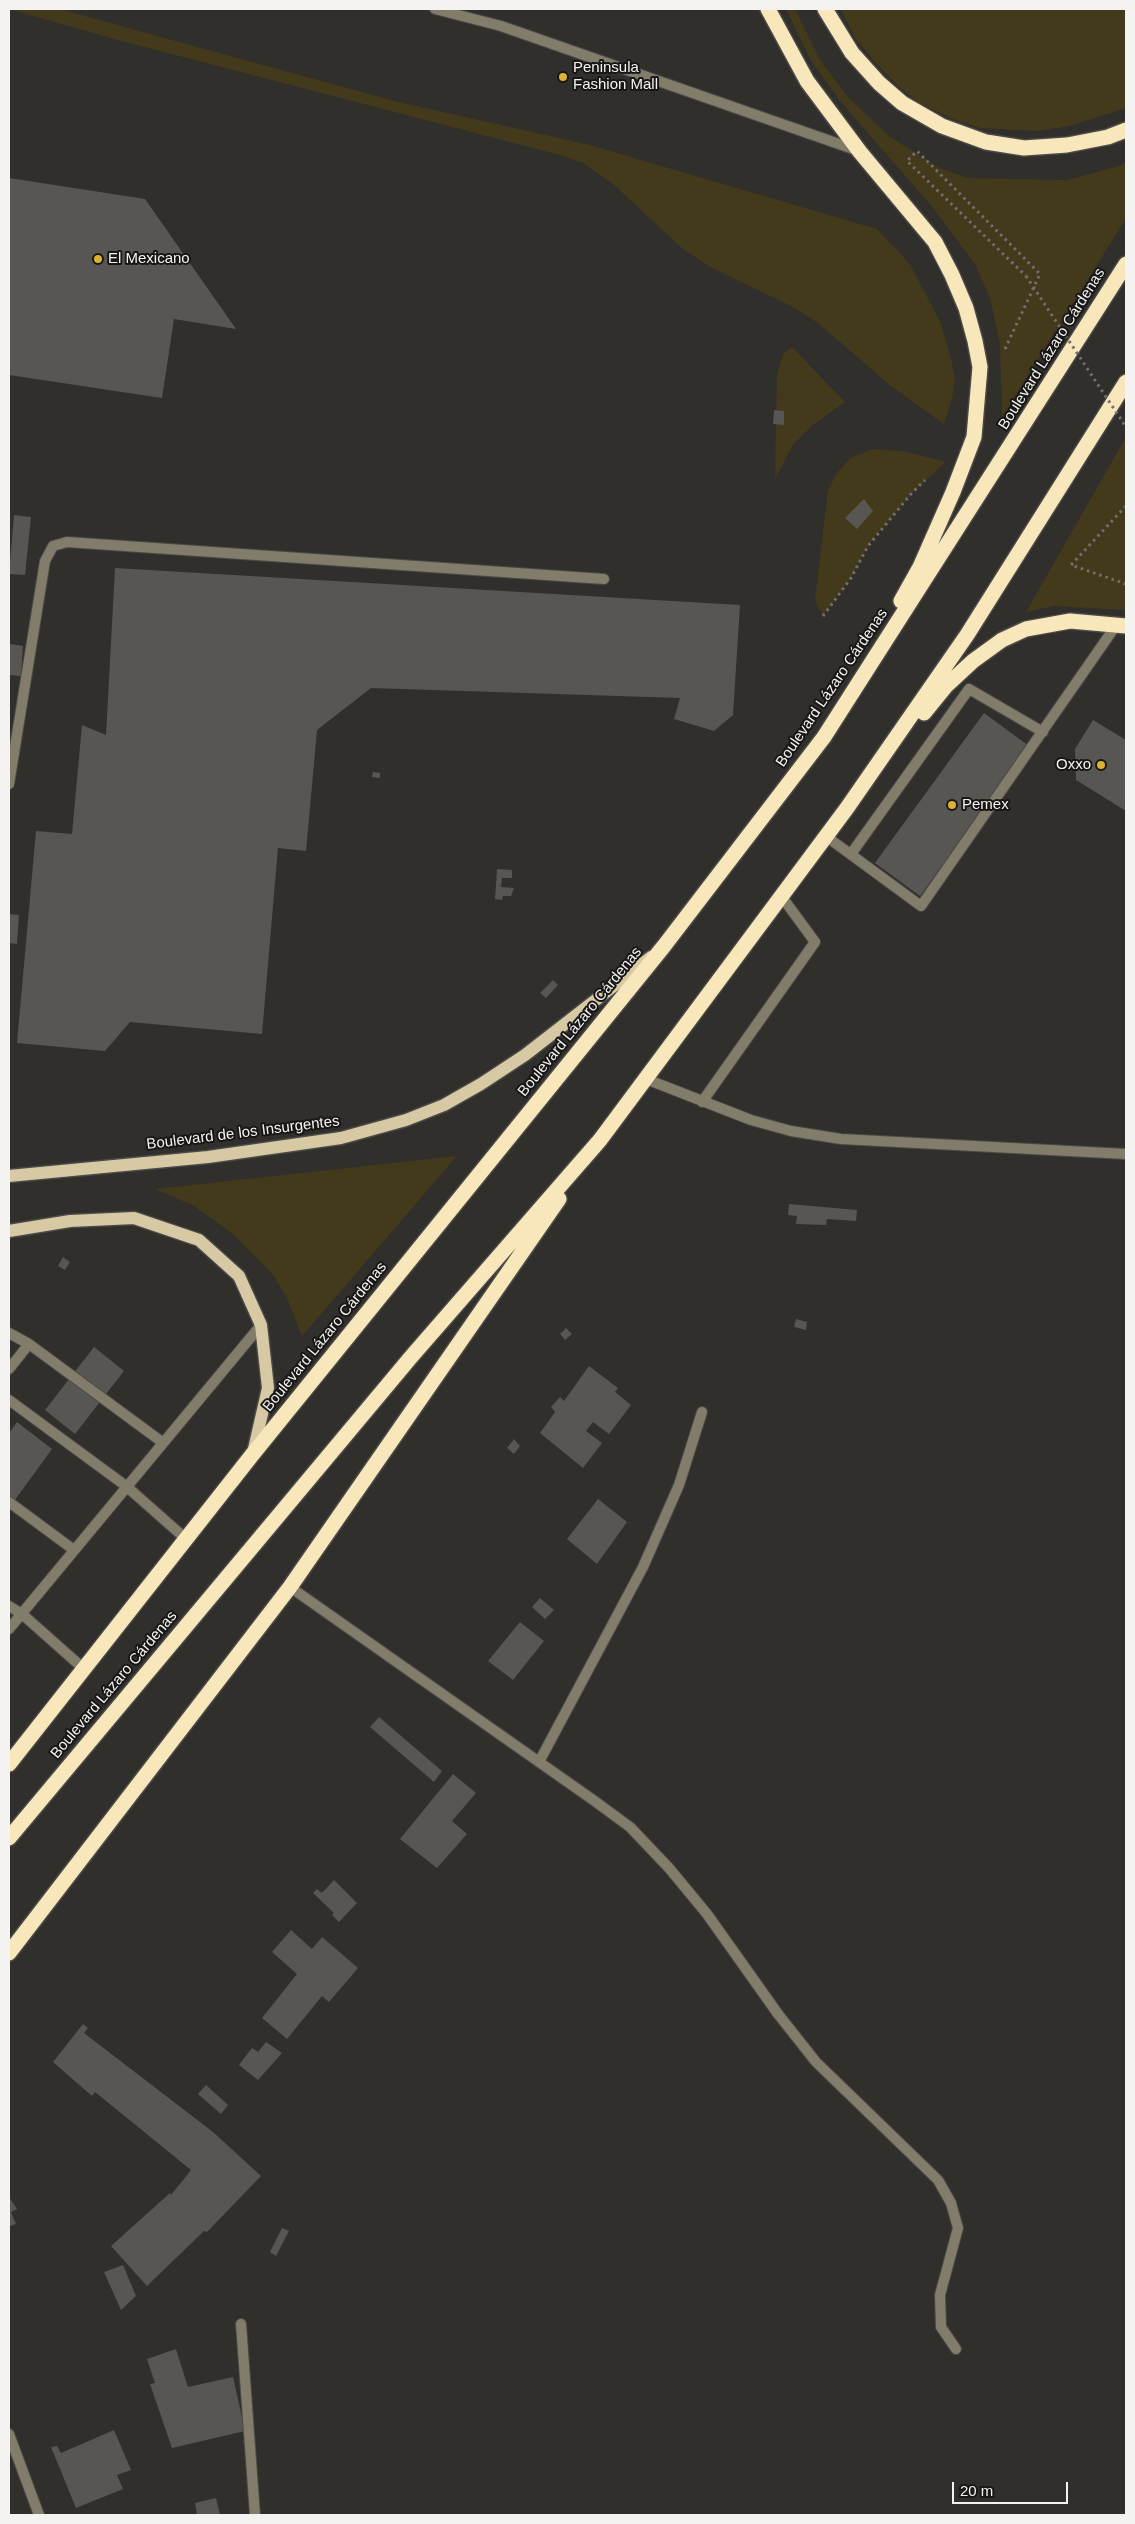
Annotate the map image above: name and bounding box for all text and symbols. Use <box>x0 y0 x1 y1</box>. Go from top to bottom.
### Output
place label: Peninsula Fashion Mall <box>573 59 658 94</box>
marker: Peninsula Fashion Mall <box>557 71 569 83</box>
place label: El Mexicano <box>108 250 190 268</box>
marker: El Mexicano <box>92 253 104 265</box>
street label: Boulevard Lázaro Cárdenas <box>995 265 1109 433</box>
street label: Boulevard Lázaro Cárdenas <box>772 606 892 770</box>
place label: Oxxo <box>1056 756 1091 774</box>
marker: Oxxo <box>1095 759 1107 771</box>
place label: Pemex <box>962 796 1009 814</box>
marker: Pemex <box>946 799 958 811</box>
street label: Boulevard Lázaro Cárdenas <box>514 944 646 1100</box>
street label: Boulevard de los Insurgentes <box>145 1112 341 1154</box>
street label: Boulevard Lázaro Cárdenas <box>259 1259 391 1415</box>
street label: Boulevard Lázaro Cárdenas <box>47 1608 181 1762</box>
scale bar <box>955 2472 1071 2504</box>
text: 20 m <box>960 2482 993 2499</box>

